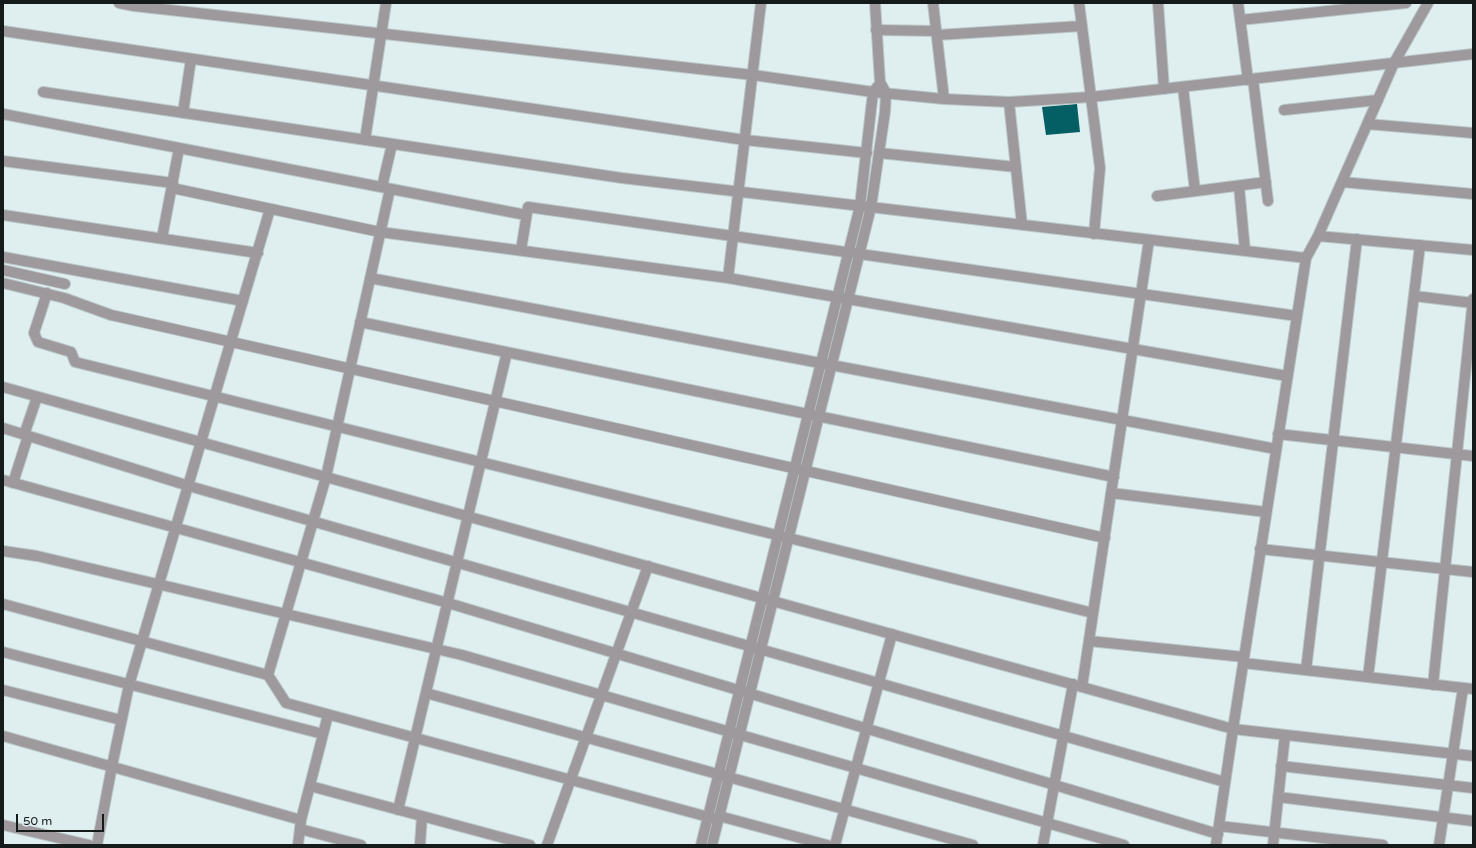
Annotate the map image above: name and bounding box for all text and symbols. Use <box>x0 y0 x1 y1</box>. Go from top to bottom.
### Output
scale bar <box>18 806 106 832</box>
text: 50 m <box>23 814 52 828</box>

